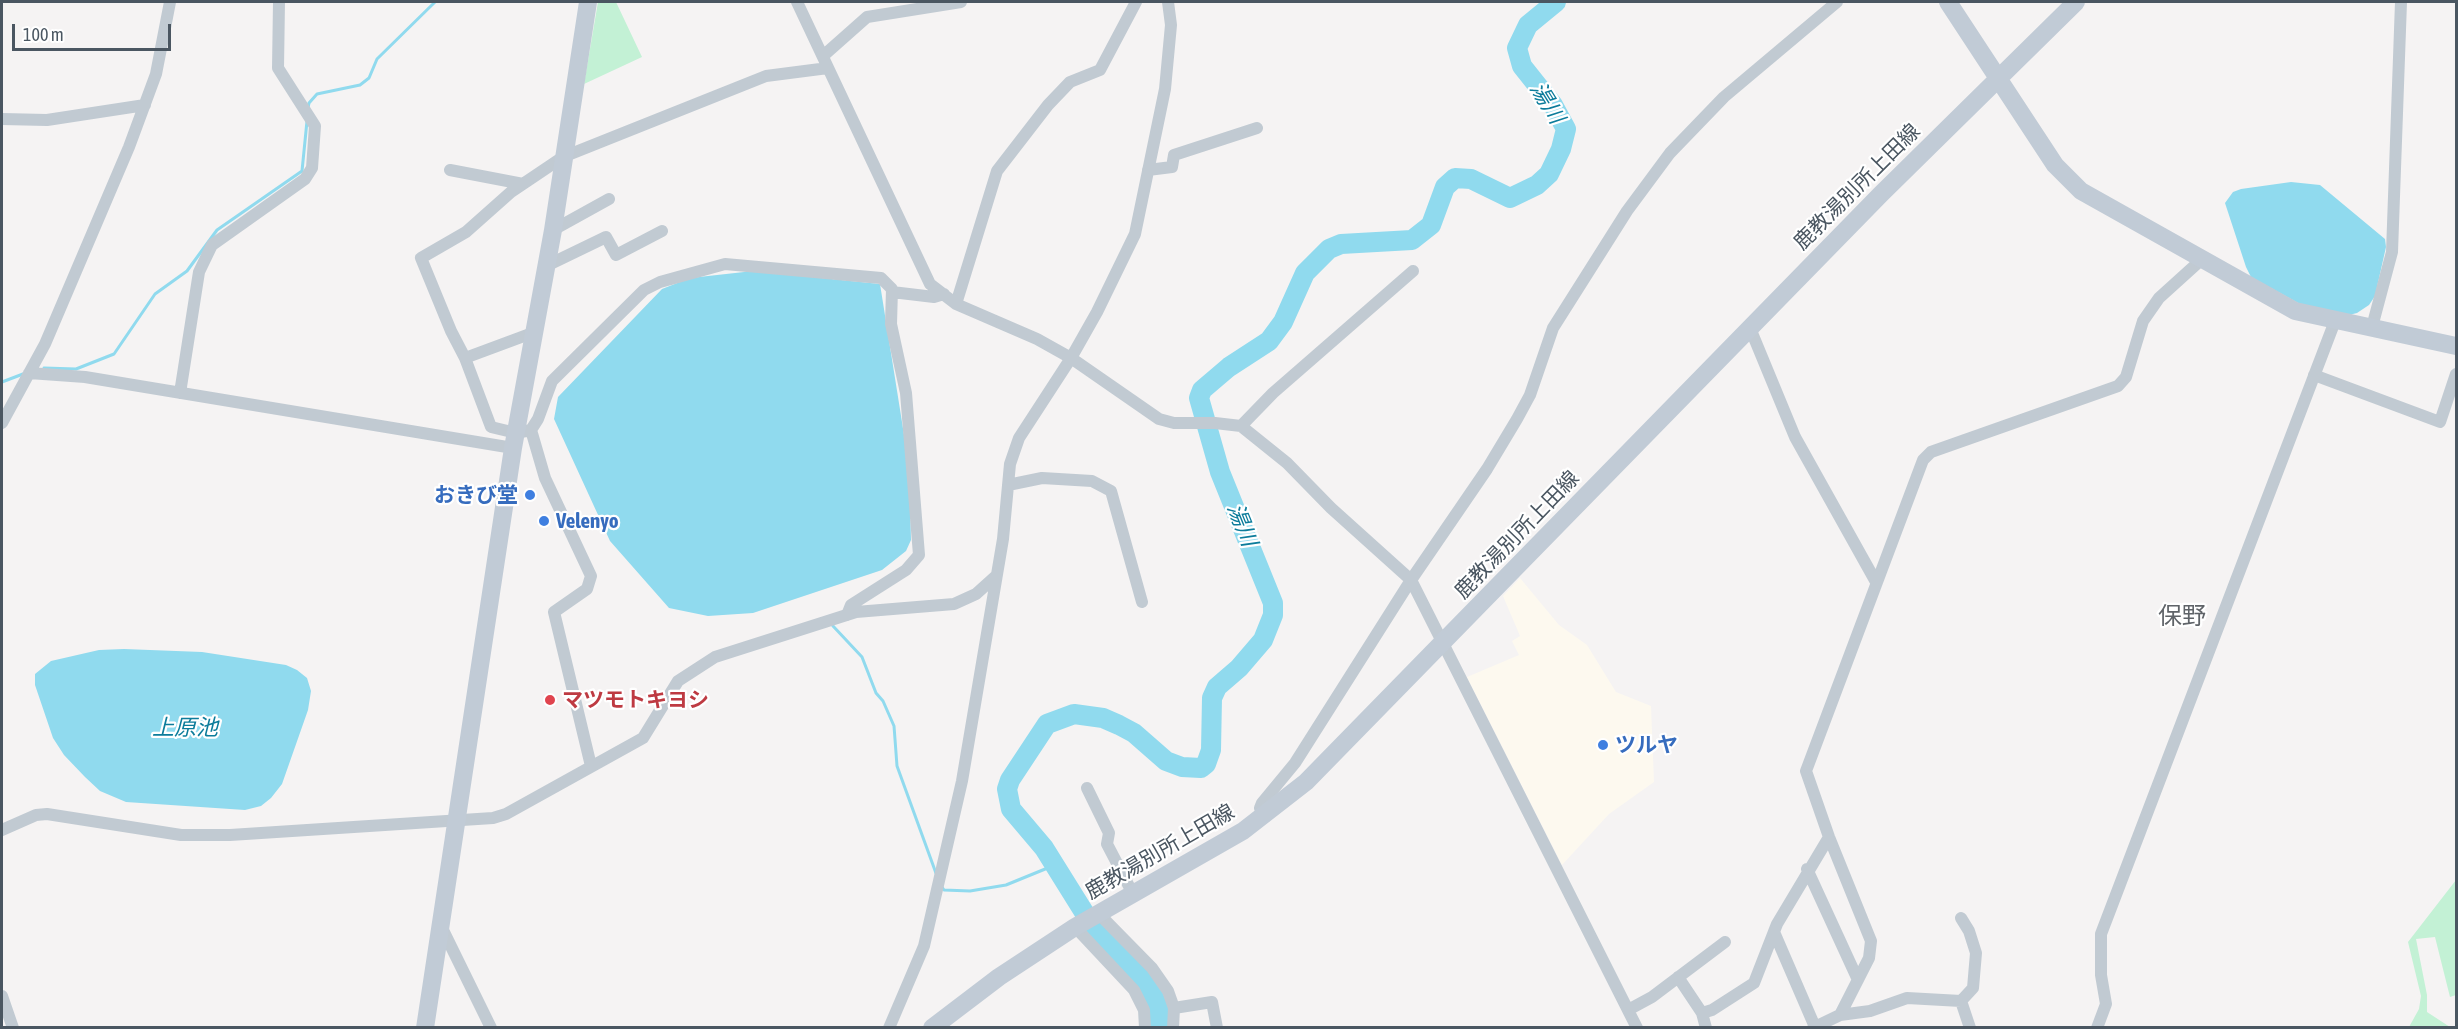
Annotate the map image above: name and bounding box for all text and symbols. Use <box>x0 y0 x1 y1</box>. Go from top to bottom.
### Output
scale bar <box>15 12 174 50</box>
text: 100 m <box>23 24 64 45</box>
water label: 湯川 <box>1524 77 1570 129</box>
street label: 鹿教湯別所上田線 <box>1789 119 1925 255</box>
street label: 鹿教湯別所上田線 <box>1450 466 1584 604</box>
place label: おきび堂 <box>434 482 518 508</box>
marker: おきび堂 <box>523 488 537 502</box>
water label: 湯川 <box>1222 500 1262 550</box>
place label: Velenyo <box>556 508 619 534</box>
marker: Velenyo <box>537 514 551 528</box>
district label: 保野 <box>2158 602 2206 630</box>
place label: マツモトキヨシ <box>562 687 709 713</box>
marker: マツモトキヨシ <box>543 693 557 707</box>
water label: 上原池 <box>152 715 218 741</box>
place label: ツルヤ <box>1615 732 1678 758</box>
marker: ツルヤ <box>1596 738 1610 752</box>
street label: 鹿教湯別所上田線 <box>1081 799 1239 905</box>

